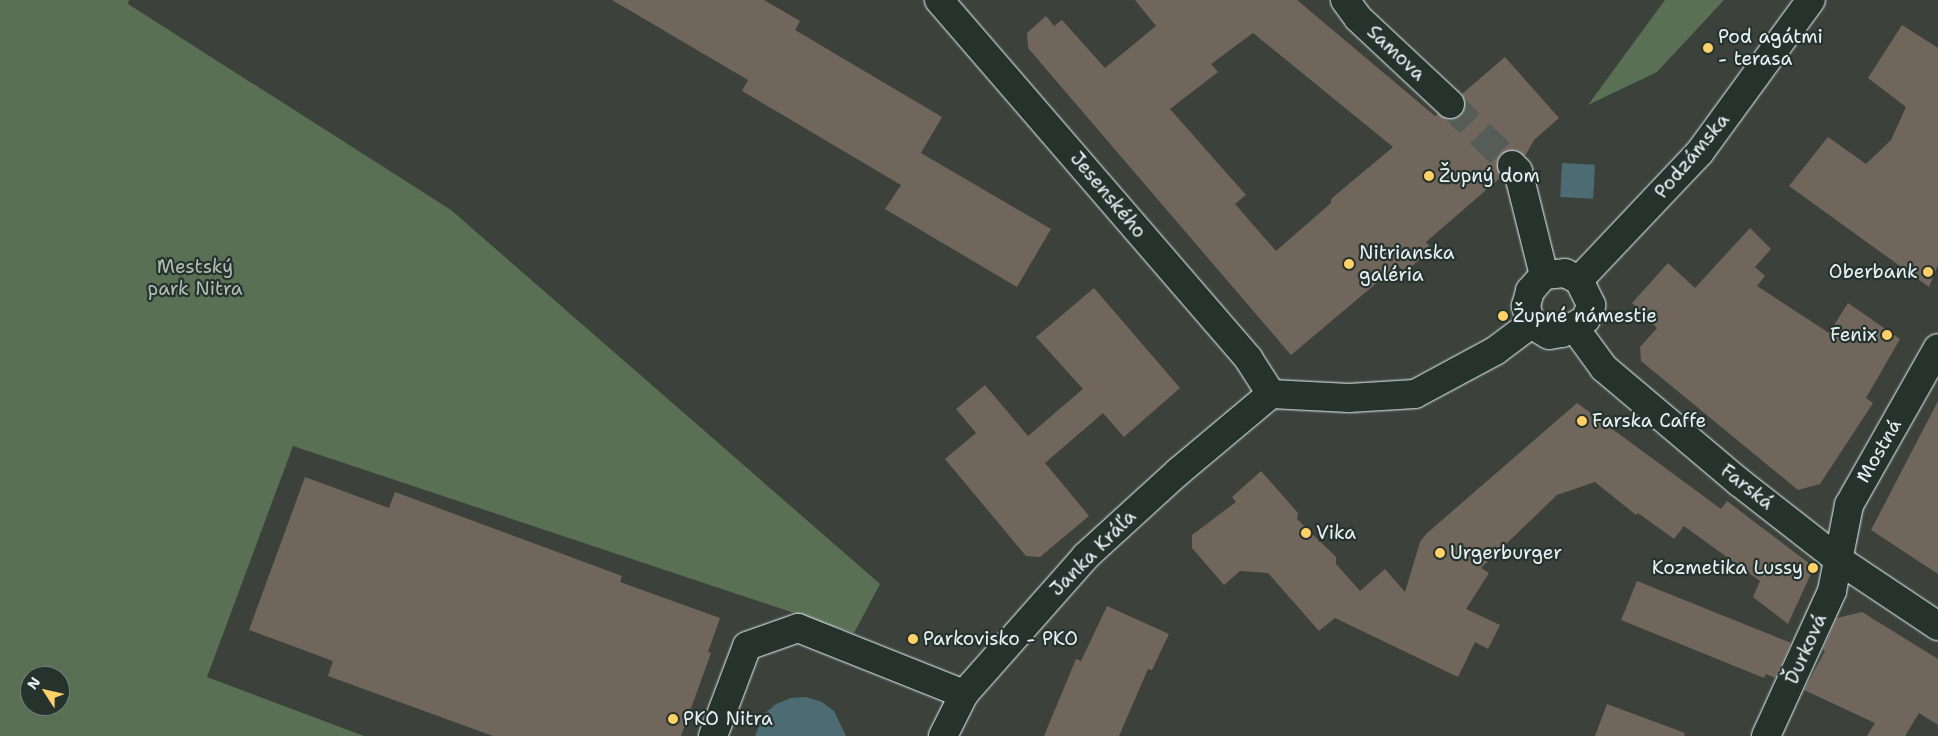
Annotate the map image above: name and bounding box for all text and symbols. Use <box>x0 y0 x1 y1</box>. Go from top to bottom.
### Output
street label: Samova <box>1362 20 1430 86</box>
place label: Pod agátmi - terasa <box>1718 26 1823 70</box>
marker: Pod agátmi - terasa <box>1702 42 1714 54</box>
street label: Podzámska <box>1650 109 1734 203</box>
street label: Jesenského <box>1065 147 1151 243</box>
place label: Župný dom <box>1439 165 1540 187</box>
marker: Župný dom <box>1423 170 1435 182</box>
place label: Nitrianska galéria <box>1359 242 1455 286</box>
park label: Mestský park Nitra <box>147 256 243 300</box>
marker: Nitrianska galéria <box>1343 258 1355 270</box>
place label: Oberbank <box>1829 261 1918 283</box>
marker: Oberbank <box>1922 266 1934 278</box>
place label: Župné námestie <box>1513 305 1657 327</box>
marker: Župné námestie <box>1497 310 1509 322</box>
place label: Fenix <box>1830 324 1877 346</box>
marker: Fenix <box>1881 329 1893 341</box>
place label: Farska Caffe <box>1592 410 1706 432</box>
marker: Farska Caffe <box>1576 415 1588 427</box>
street label: Mostná <box>1852 415 1906 487</box>
street label: Farská <box>1716 459 1778 515</box>
street label: Janka Kráľa <box>1045 505 1141 601</box>
place label: Vika <box>1316 522 1356 544</box>
marker: Vika <box>1300 527 1312 539</box>
place label: Urgerburger <box>1450 542 1562 564</box>
marker: Urgerburger <box>1434 547 1446 559</box>
place label: Kozmetika Lussy <box>1652 557 1803 579</box>
marker: Kozmetika Lussy <box>1807 562 1819 574</box>
street label: Ďurková <box>1780 610 1832 688</box>
place label: Parkovisko - PKO <box>923 628 1078 650</box>
marker: Parkovisko - PKO <box>907 633 919 645</box>
north arrow <box>20 666 70 716</box>
text: N <box>23 673 44 693</box>
place label: PKO Nitra <box>683 708 773 730</box>
marker: PKO Nitra <box>667 713 679 725</box>

